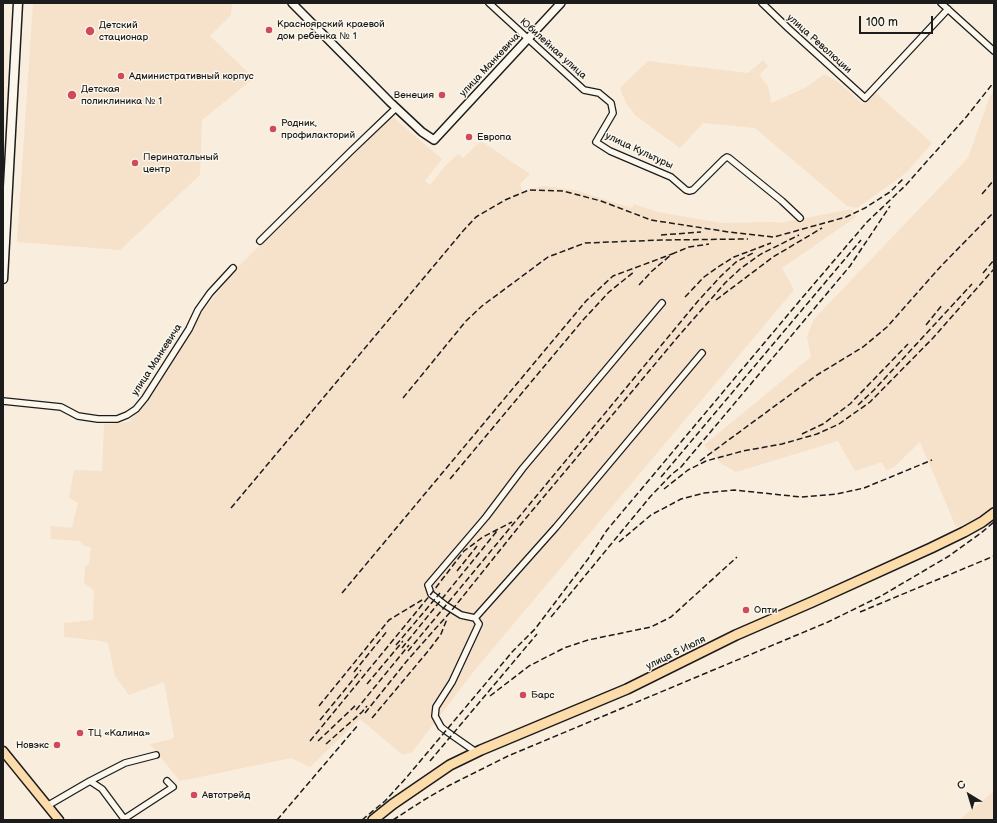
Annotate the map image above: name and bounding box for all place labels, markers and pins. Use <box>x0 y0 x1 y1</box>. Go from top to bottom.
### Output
place label: Красноярский краевой дом ребенка № 1 <box>277 18 385 42</box>
place label: Детский стационар <box>99 19 148 42</box>
marker: Детский стационар <box>84 25 96 37</box>
marker: Красноярский краевой дом ребенка № 1 <box>264 25 274 35</box>
place label: Административный корпус <box>129 70 254 82</box>
marker: Административный корпус <box>116 71 126 81</box>
place label: Детская поликлиника № 1 <box>81 83 162 106</box>
marker: Детская поликлиника № 1 <box>66 89 78 101</box>
place label: Венеция <box>394 89 434 101</box>
marker: Венеция <box>437 90 447 100</box>
place label: Родник, профилакторий <box>281 117 355 140</box>
marker: Родник, профилакторий <box>268 124 278 134</box>
place label: Европа <box>477 131 511 143</box>
marker: Европа <box>464 132 474 142</box>
place label: Перинатальный центр <box>143 151 218 174</box>
marker: Перинатальный центр <box>130 158 140 168</box>
place label: Опти <box>754 604 777 616</box>
marker: Опти <box>741 605 751 615</box>
place label: Барс <box>531 689 554 701</box>
marker: Барс <box>518 690 528 700</box>
place label: ТЦ «Калина» <box>88 727 150 739</box>
marker: ТЦ «Калина» <box>75 728 85 738</box>
place label: Новэкс <box>16 739 49 751</box>
marker: Новэкс <box>52 740 62 750</box>
place label: Автотрейд <box>202 789 250 801</box>
marker: Автотрейд <box>189 790 199 800</box>

